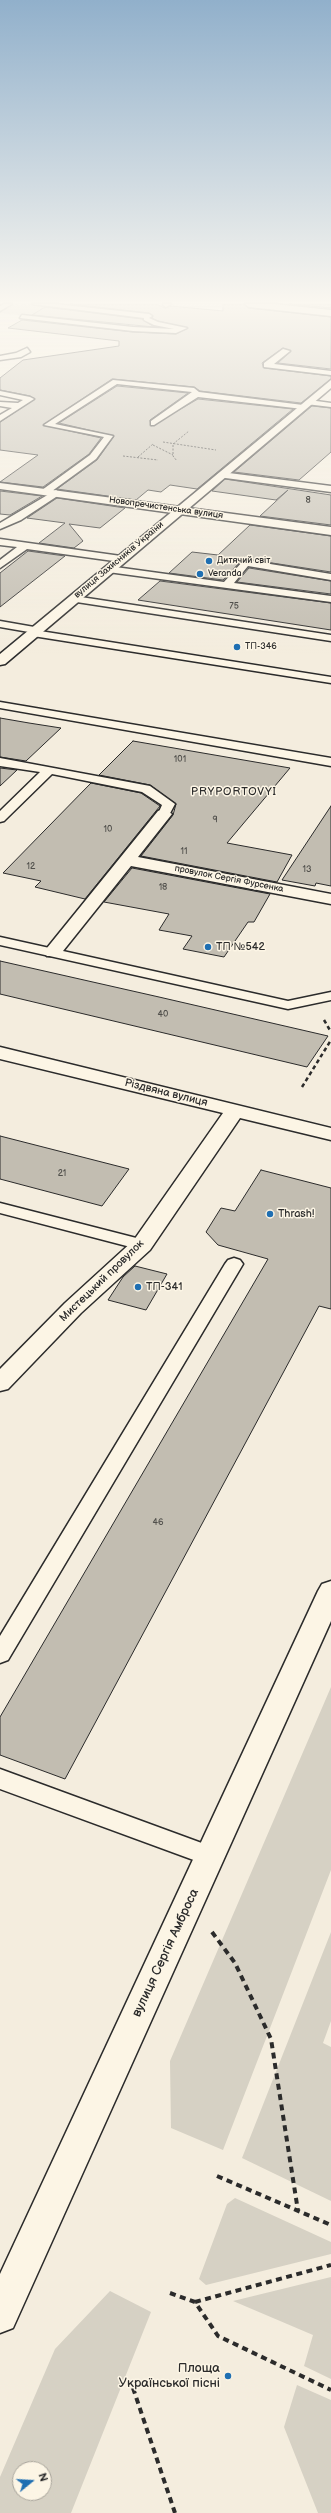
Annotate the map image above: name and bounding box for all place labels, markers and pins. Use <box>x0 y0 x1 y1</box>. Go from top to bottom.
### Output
marker: Дитячий світ <box>204 556 214 566</box>
place label: Дитячий світ <box>217 556 270 566</box>
marker: Veranda <box>195 569 205 579</box>
place label: Veranda <box>208 569 242 579</box>
marker: ТП-346 <box>232 642 242 652</box>
place label: ТП-346 <box>245 642 277 652</box>
place label: ТП №542 <box>216 940 265 954</box>
marker: ТП №542 <box>203 942 213 952</box>
place label: Thrash! <box>278 1207 314 1221</box>
marker: Thrash! <box>265 1209 275 1219</box>
place label: ТП-341 <box>146 1280 182 1294</box>
marker: ТП-341 <box>133 1282 143 1292</box>
place label: Площа Української пісні <box>119 2361 220 2392</box>
marker: Площа Української пісні <box>223 2371 233 2381</box>

